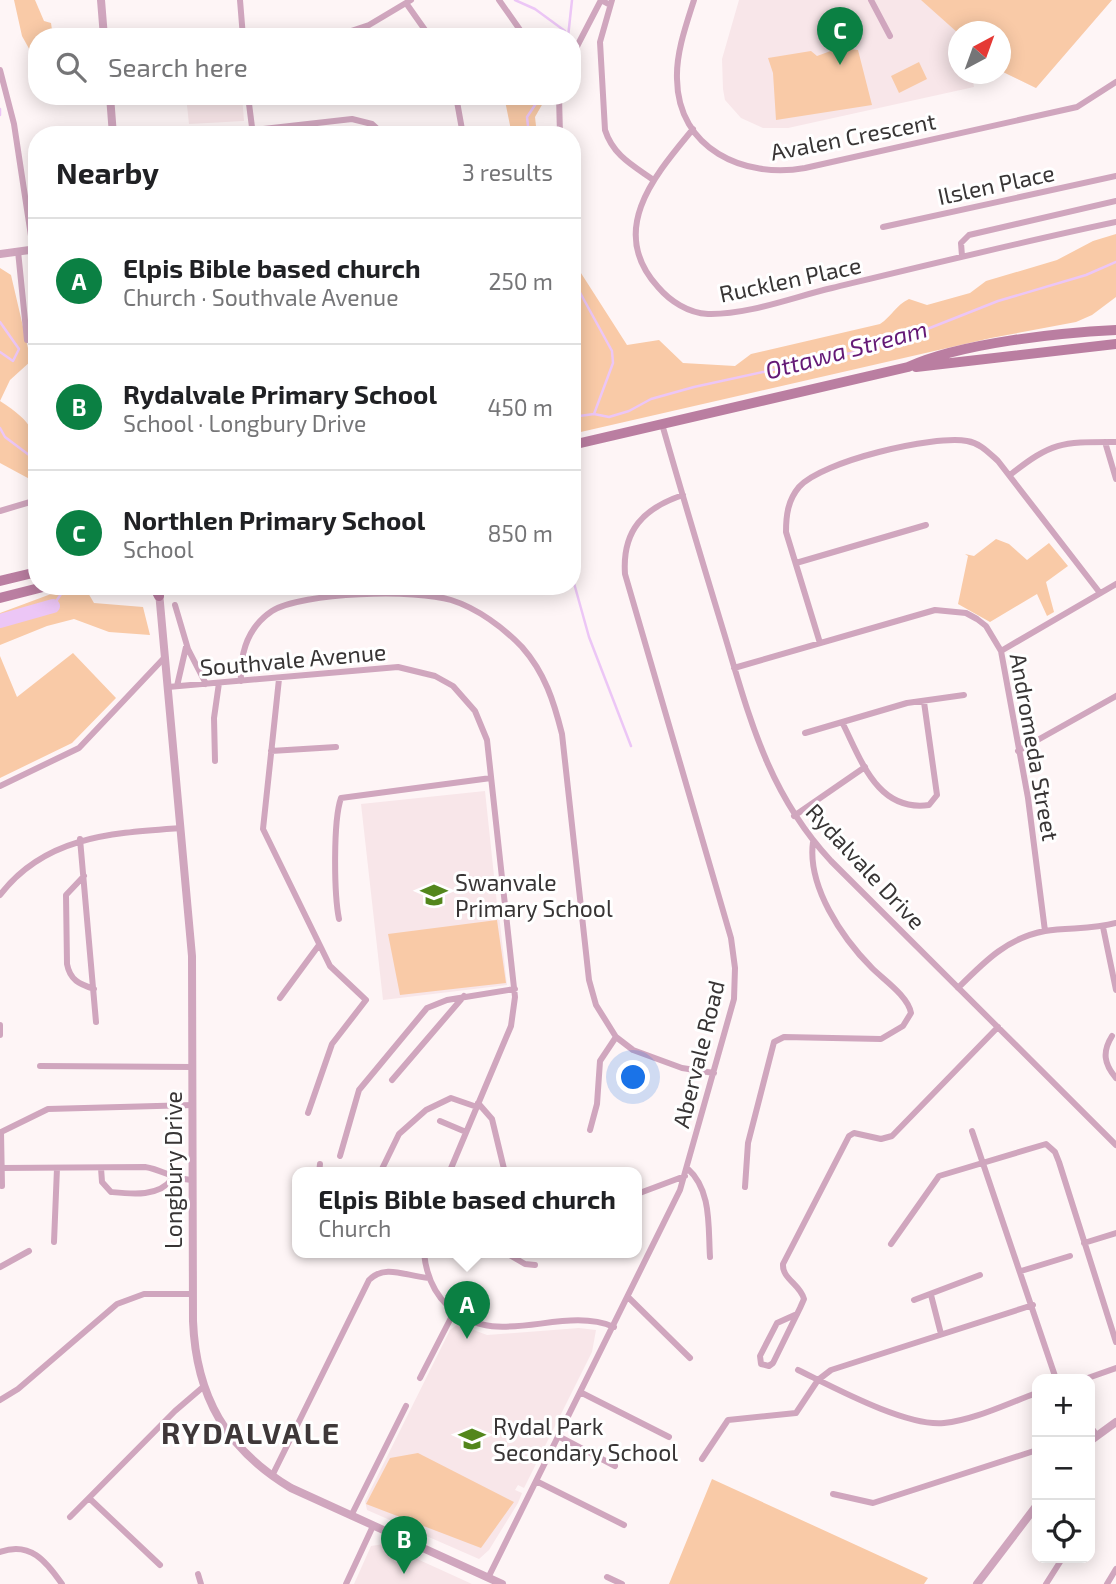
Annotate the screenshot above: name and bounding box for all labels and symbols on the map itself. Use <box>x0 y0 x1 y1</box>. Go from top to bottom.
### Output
pin: C <box>817 7 863 65</box>
north arrow <box>948 21 1011 84</box>
street label: Avalen Crescent <box>768 106 938 166</box>
street label: Ilslen Place <box>935 158 1057 210</box>
street label: Rucklen Place <box>716 250 864 308</box>
water label: Ottawa Stream <box>762 313 930 385</box>
street label: Southvale Avenue <box>199 637 387 681</box>
street label: Andromeda Street <box>1005 651 1065 843</box>
street label: Rydalvale Drive <box>801 797 931 935</box>
place label: Swanvale Primary School <box>455 868 613 922</box>
school or university icon: Swanvale Primary School <box>419 880 449 910</box>
street label: Abervale Road <box>666 977 730 1131</box>
your location <box>616 1060 650 1094</box>
street label: Longbury Drive <box>159 1091 187 1249</box>
pin: A <box>444 1281 490 1339</box>
place label: Rydal Park Secondary School <box>493 1412 678 1466</box>
district label: RYDALVALE <box>161 1414 341 1450</box>
school or university icon: Rydal Park Secondary School <box>457 1424 487 1454</box>
pin: B <box>381 1516 427 1574</box>

